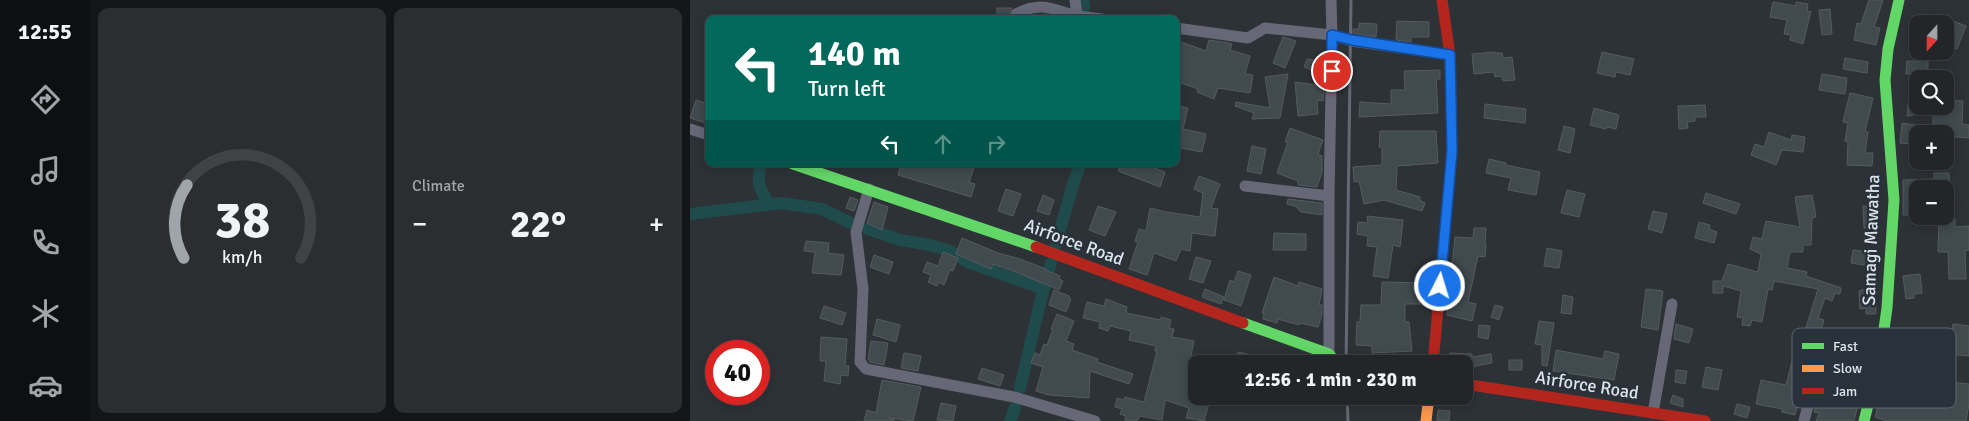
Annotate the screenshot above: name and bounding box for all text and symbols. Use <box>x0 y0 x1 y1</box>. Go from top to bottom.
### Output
north arrow <box>1909 15 1954 60</box>
map controls <box>1909 15 1954 225</box>
text: 12:55 <box>18 18 72 45</box>
text: 140 m <box>808 32 901 75</box>
icon: left <box>725 35 790 100</box>
pin <box>1311 50 1353 92</box>
icon: arrive <box>1318 57 1346 85</box>
button: search <box>1909 70 1954 115</box>
text: Turn left <box>808 75 886 102</box>
icon: directions <box>28 82 63 117</box>
button: + <box>1909 125 1954 170</box>
icon: left <box>876 130 904 158</box>
icon: ahead <box>929 130 957 158</box>
icon: right <box>982 130 1010 158</box>
icon: music <box>28 153 63 188</box>
street label: Samagi Mawatha <box>1858 174 1884 306</box>
text: Climate <box>412 176 465 196</box>
button: − <box>1909 180 1954 225</box>
text: 38 <box>214 188 270 252</box>
text: 22° <box>510 201 566 248</box>
text: − <box>412 207 427 241</box>
text: + <box>649 207 664 241</box>
street label: Airforce Road <box>1021 214 1127 270</box>
icon: phone <box>28 225 63 260</box>
text: km/h <box>222 246 262 268</box>
position arrow <box>1413 259 1465 311</box>
icon: climate <box>28 296 63 331</box>
legend <box>1792 328 1956 408</box>
text: Fast <box>1833 338 1858 355</box>
speed limit sign: 40 <box>705 340 770 405</box>
text: Slow <box>1833 360 1862 377</box>
street label: Airforce Road <box>1534 366 1640 404</box>
icon: car <box>28 368 63 403</box>
text: 12:56 · 1 min · 230 m <box>1244 368 1417 392</box>
text: Jam <box>1833 383 1857 400</box>

